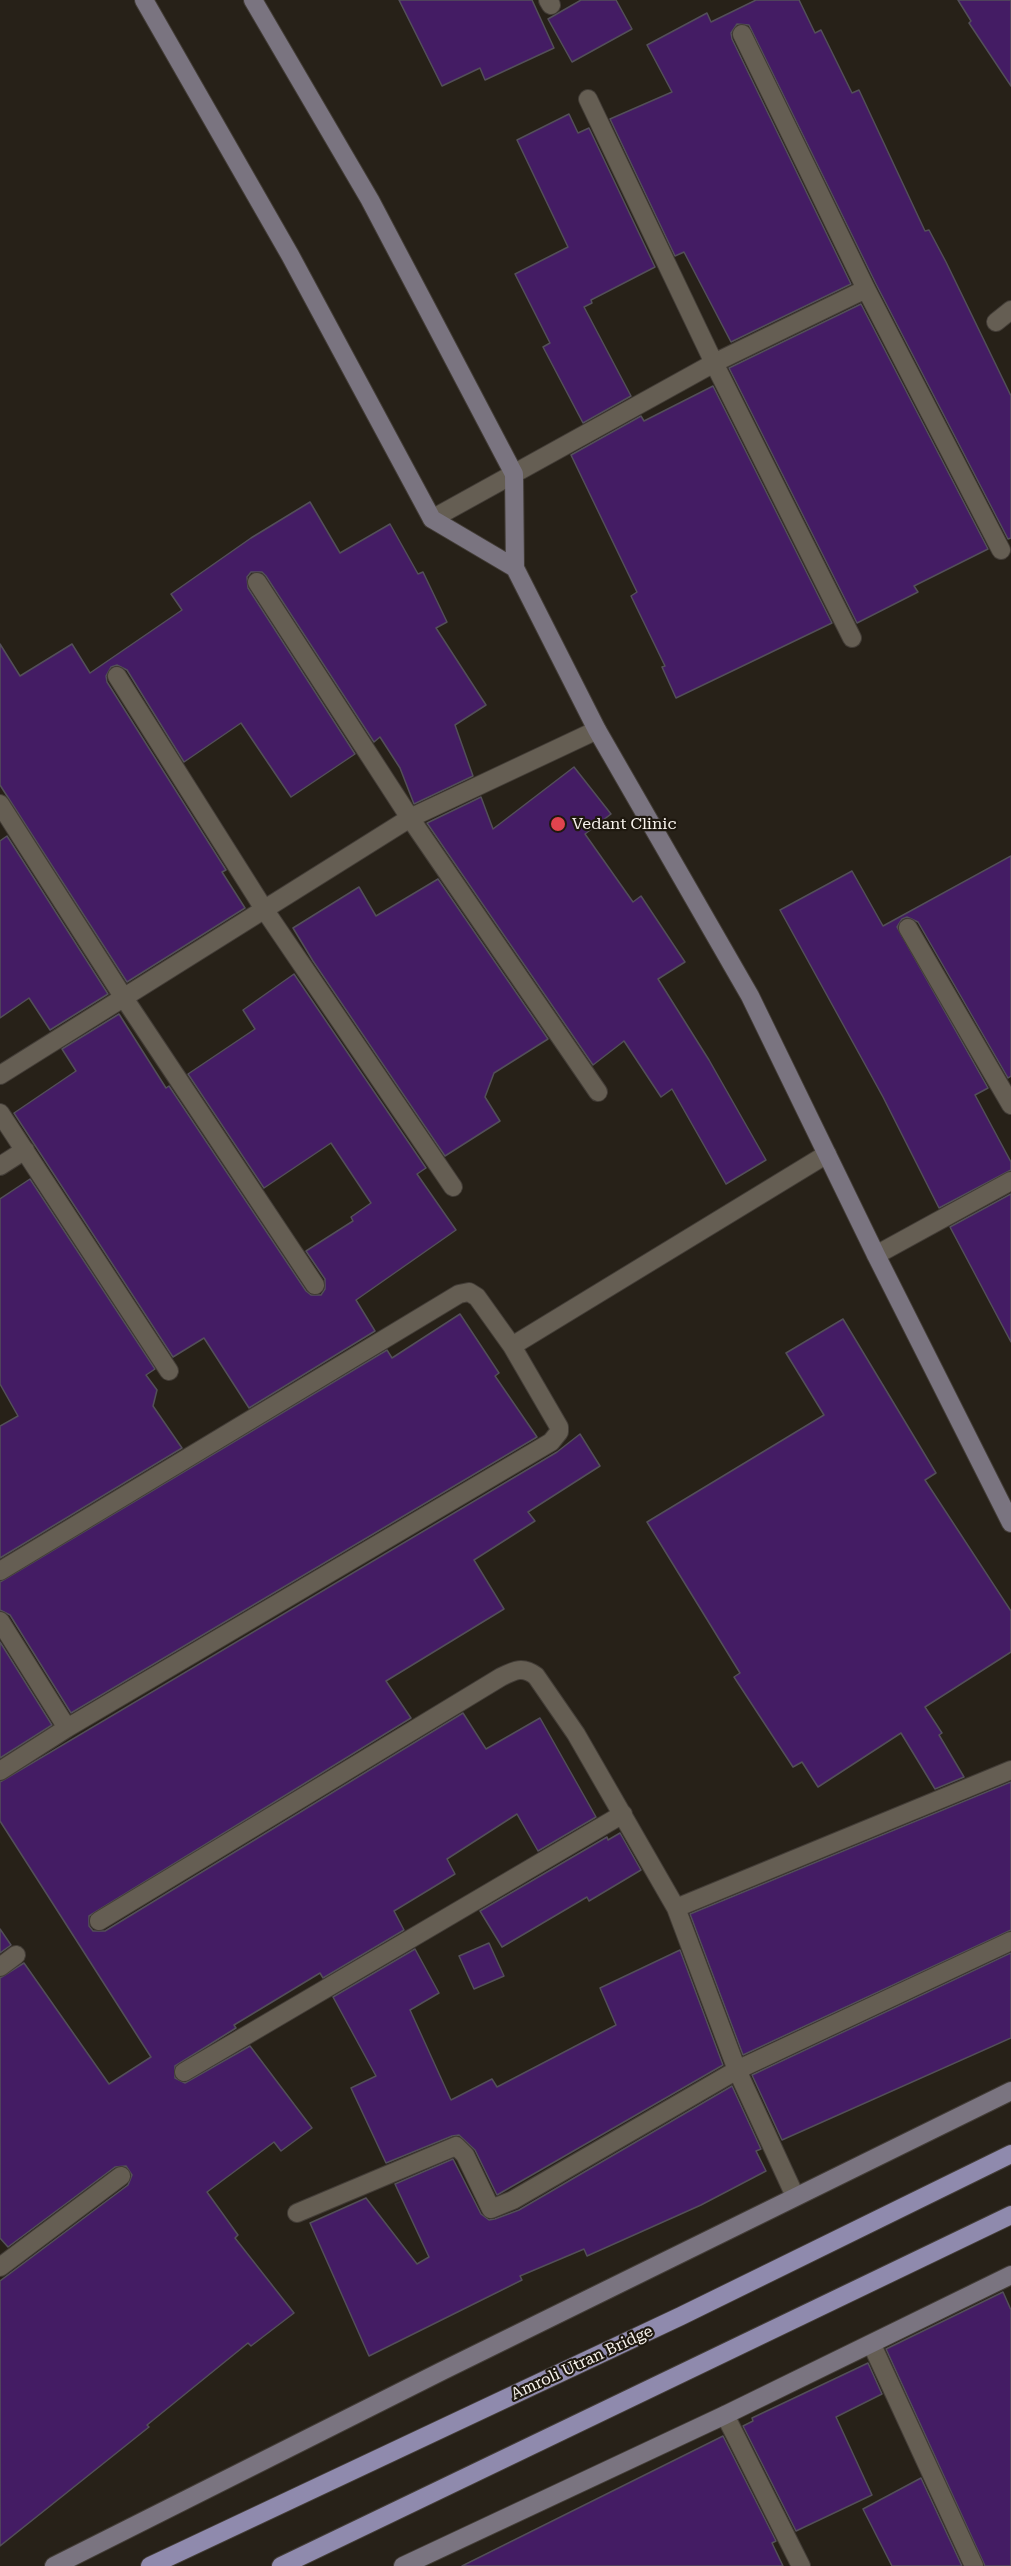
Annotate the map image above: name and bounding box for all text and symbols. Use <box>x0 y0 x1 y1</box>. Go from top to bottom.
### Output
place label: Vedant Clinic <box>572 814 676 834</box>
marker: Vedant Clinic <box>549 815 567 833</box>
street label: Amroli Utran Bridge <box>508 2322 656 2404</box>

